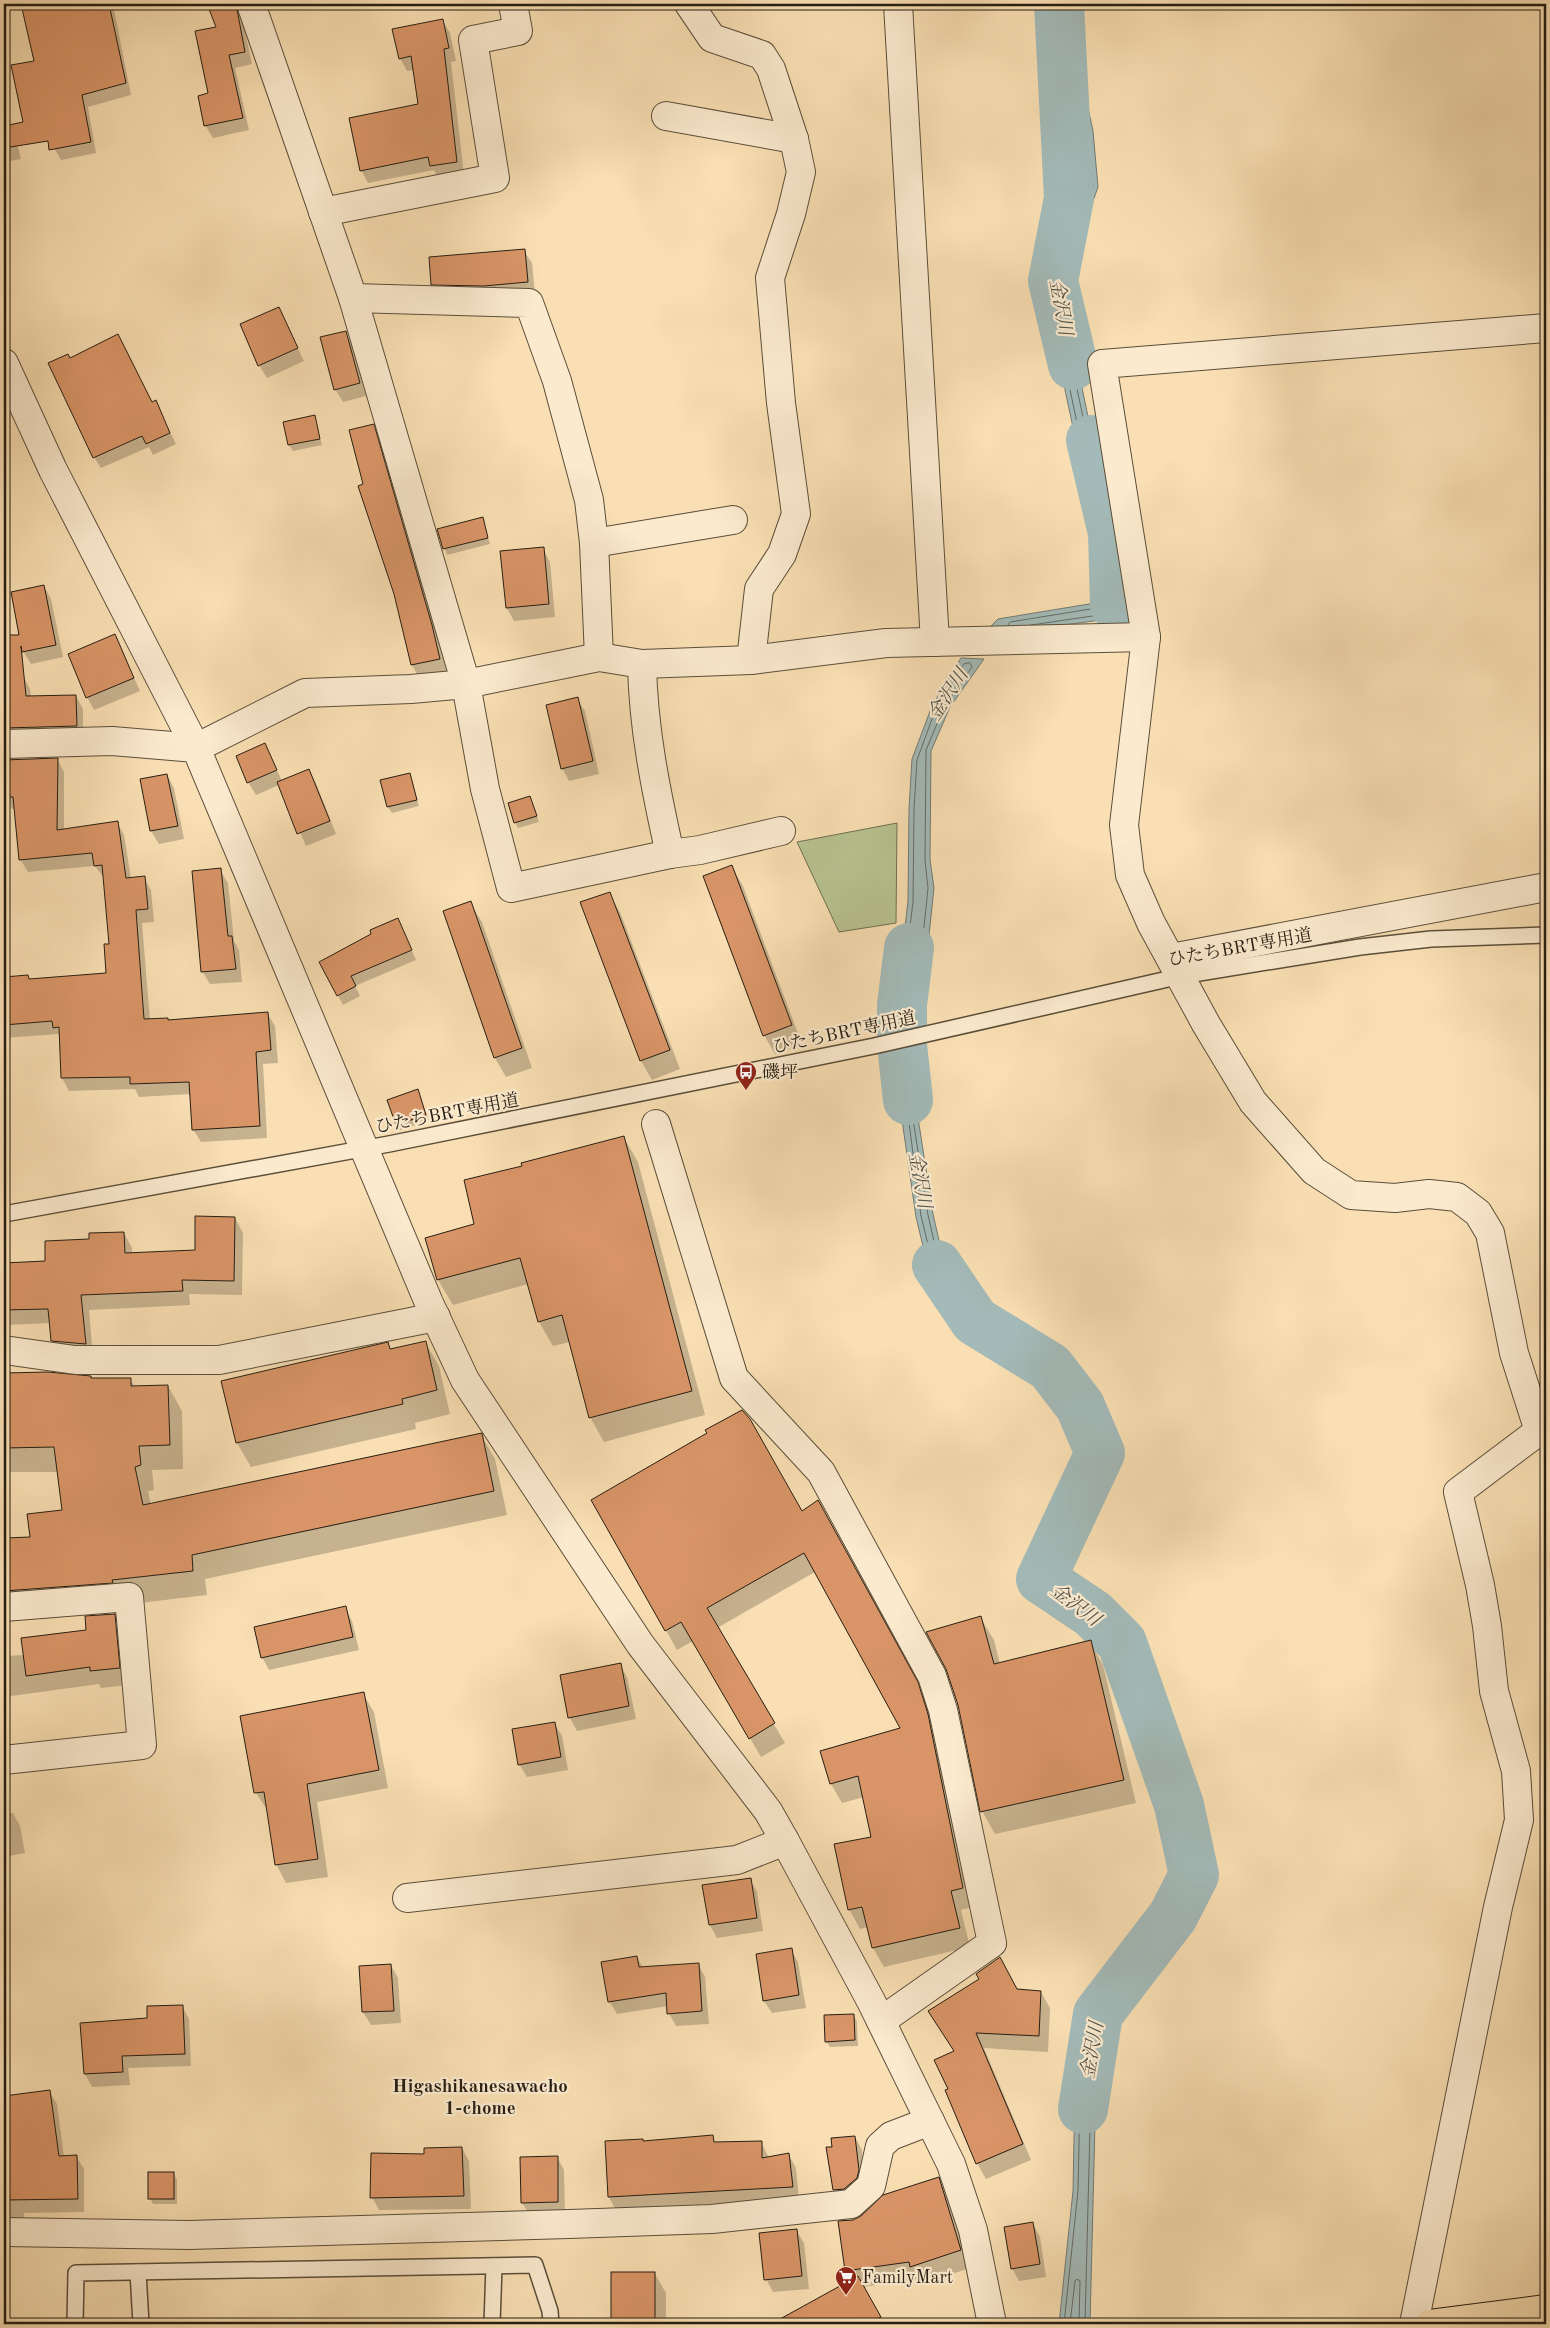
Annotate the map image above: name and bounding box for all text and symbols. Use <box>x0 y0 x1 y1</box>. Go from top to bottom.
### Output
water label: 金沢川 <box>1045 277 1077 339</box>
water label: 金沢川 <box>923 663 974 724</box>
street label: ひたちBRT専用道 <box>1166 924 1314 970</box>
street label: ひたちBRT専用道 <box>770 1007 918 1057</box>
bus stop icon: 磯坪 <box>734 1060 758 1091</box>
place label: 磯坪 <box>762 1062 798 1082</box>
street label: ひたちBRT専用道 <box>373 1089 521 1137</box>
water label: 金沢川 <box>904 1150 936 1212</box>
water label: 金沢川 <box>1046 1579 1106 1632</box>
water label: 金沢川 <box>1076 2018 1108 2080</box>
district label: Higashikanesawacho 1-chome <box>392 2078 568 2119</box>
supermarket icon: FamilyMart <box>834 2265 858 2296</box>
place label: FamilyMart <box>862 2269 953 2287</box>

